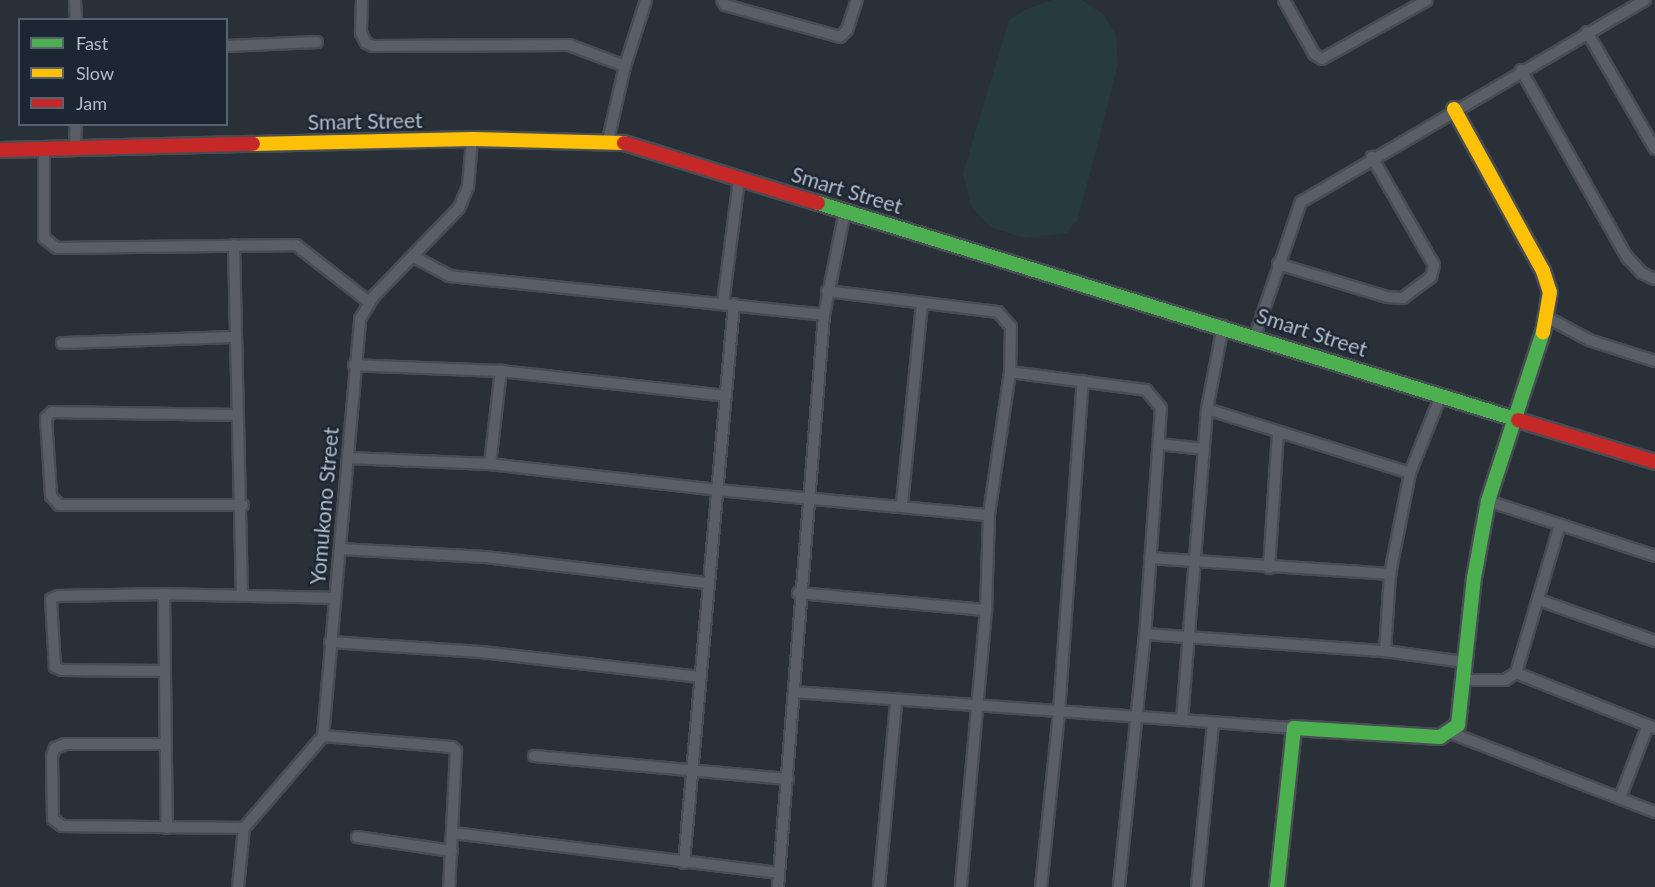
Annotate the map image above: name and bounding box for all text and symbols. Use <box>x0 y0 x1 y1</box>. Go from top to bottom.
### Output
legend <box>18 18 228 126</box>
text: Fast <box>76 32 108 54</box>
text: Slow <box>76 62 114 84</box>
text: Jam <box>76 92 107 114</box>
street label: Smart Street <box>307 107 423 135</box>
street label: Smart Street <box>788 161 906 219</box>
street label: Smart Street <box>1254 302 1370 362</box>
street label: Yomukono Street <box>305 426 343 586</box>

